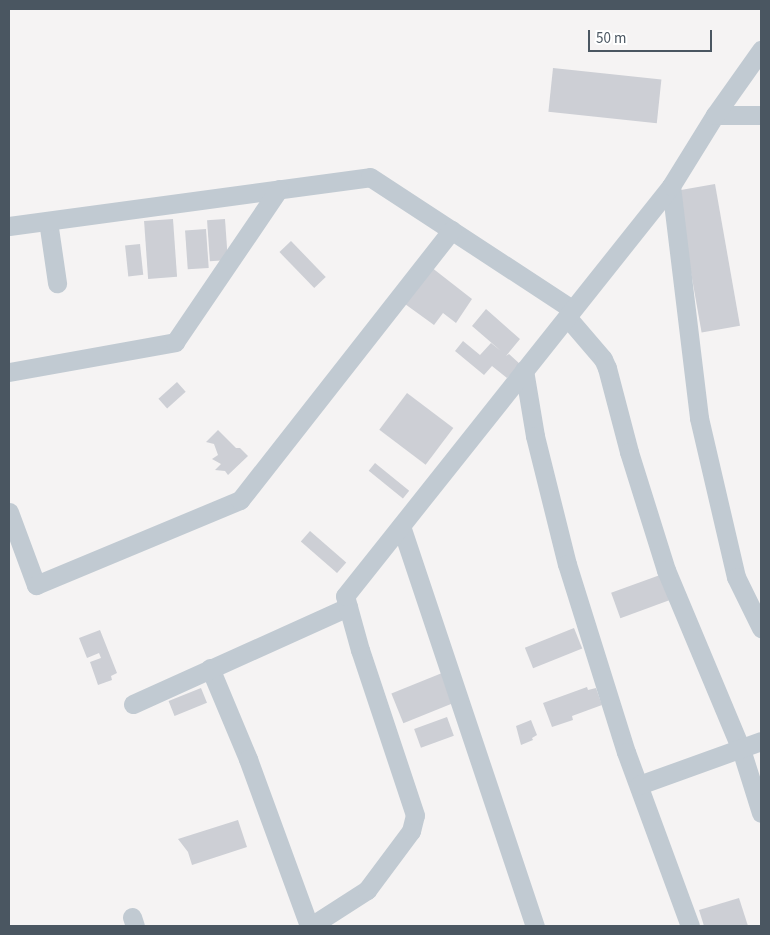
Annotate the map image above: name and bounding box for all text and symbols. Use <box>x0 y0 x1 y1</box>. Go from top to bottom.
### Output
scale bar <box>590 20 714 52</box>
text: 50 m <box>596 28 626 49</box>

